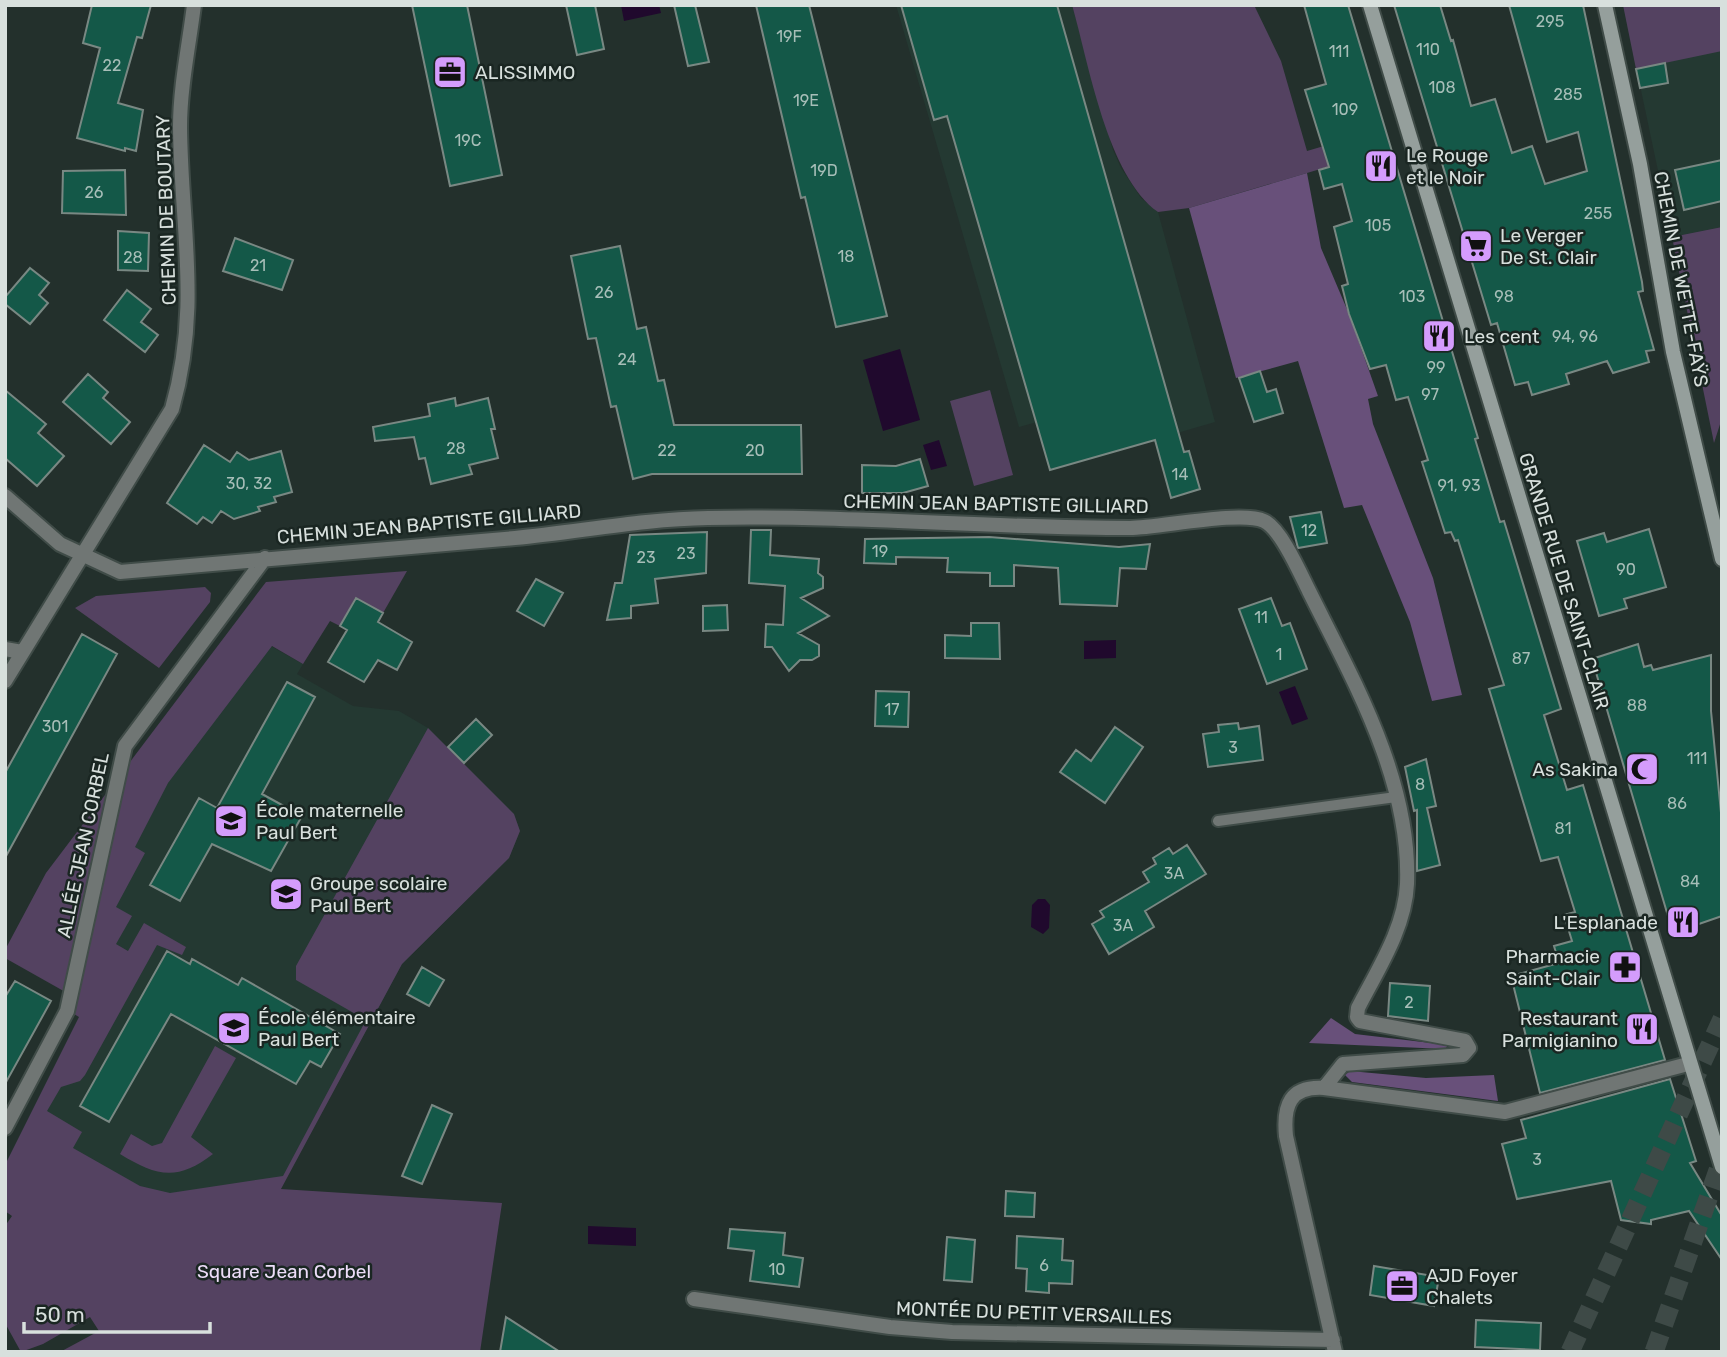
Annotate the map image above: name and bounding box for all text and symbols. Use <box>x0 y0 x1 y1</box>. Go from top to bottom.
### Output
house number: 295 <box>1536 12 1564 31</box>
house number: 19F <box>776 27 802 46</box>
house number: 110 <box>1416 40 1440 59</box>
house number: 111 <box>1329 42 1349 61</box>
office icon: ALISSIMMO <box>431 53 469 91</box>
house number: 22 <box>103 56 121 75</box>
place label: ALISSIMMO <box>475 61 575 84</box>
house number: 108 <box>1428 78 1456 97</box>
house number: 285 <box>1553 85 1583 104</box>
house number: 19E <box>793 91 819 110</box>
house number: 109 <box>1332 100 1358 119</box>
street label: CHEMIN DE BOUTARY <box>151 114 181 306</box>
house number: 19C <box>455 131 482 150</box>
place label: Le Rouge et le Noir <box>1406 144 1488 189</box>
restaurant icon: Le Rouge et le Noir <box>1362 147 1400 185</box>
house number: 19D <box>810 161 838 180</box>
street label: CHEMIN DE WETTE-FAŸS <box>1649 169 1713 389</box>
house number: 26 <box>84 183 104 202</box>
house number: 255 <box>1584 204 1612 223</box>
house number: 105 <box>1365 216 1391 235</box>
place label: Le Verger De St. Clair <box>1500 224 1597 269</box>
supermarket icon: Le Verger De St. Clair <box>1457 227 1495 265</box>
house number: 18 <box>837 247 855 266</box>
house number: 28 <box>123 248 143 267</box>
house number: 21 <box>250 256 266 275</box>
house number: 26 <box>594 283 614 302</box>
house number: 103 <box>1399 287 1425 306</box>
house number: 98 <box>1494 287 1514 306</box>
restaurant icon: Les cent <box>1420 317 1458 355</box>
place label: Les cent <box>1464 325 1540 348</box>
house number: 94, 96 <box>1552 327 1598 346</box>
house number: 24 <box>617 350 637 369</box>
house number: 99 <box>1427 358 1445 377</box>
house number: 97 <box>1421 385 1439 404</box>
house number: 28 <box>446 439 466 458</box>
house number: 22 <box>658 441 676 460</box>
house number: 20 <box>745 441 765 460</box>
street label: GRANDE RUE DE SAINT-CLAIR <box>1514 450 1614 712</box>
house number: 14 <box>1172 465 1188 484</box>
house number: 30, 32 <box>226 474 272 493</box>
house number: 91, 93 <box>1437 476 1481 495</box>
street label: CHEMIN JEAN BAPTISTE GILLIARD <box>843 490 1149 518</box>
street label: CHEMIN JEAN BAPTISTE GILLIARD <box>276 499 582 549</box>
house number: 12 <box>1301 521 1317 540</box>
house number: 19 <box>872 542 888 561</box>
house number: 23 <box>676 544 696 563</box>
house number: 23 <box>636 548 656 567</box>
house number: 90 <box>1616 560 1636 579</box>
house number: 11 <box>1254 608 1268 627</box>
house number: 1 <box>1276 645 1282 664</box>
house number: 87 <box>1512 649 1530 668</box>
house number: 88 <box>1627 696 1647 715</box>
house number: 17 <box>884 700 900 719</box>
house number: 301 <box>42 717 68 736</box>
house number: 3 <box>1228 738 1238 757</box>
house number: 111 <box>1687 749 1707 768</box>
street label: ALLÉE JEAN CORBEL <box>52 750 114 940</box>
mosque icon: As Sakina <box>1623 750 1661 788</box>
place label: As Sakina <box>1532 758 1618 781</box>
house number: 8 <box>1415 775 1425 794</box>
house number: 86 <box>1667 794 1687 813</box>
place label: École maternelle Paul Bert <box>256 799 403 844</box>
school or university icon: École maternelle Paul Bert <box>212 802 250 840</box>
house number: 81 <box>1554 819 1572 838</box>
house number: 3A <box>1164 864 1184 883</box>
place label: Groupe scolaire Paul Bert <box>310 872 447 917</box>
house number: 84 <box>1680 872 1700 891</box>
school or university icon: Groupe scolaire Paul Bert <box>267 875 305 913</box>
restaurant icon: L'Esplanade <box>1664 903 1702 941</box>
place label: L'Esplanade <box>1554 911 1658 934</box>
house number: 3A <box>1113 916 1133 935</box>
place label: Pharmacie Saint-Clair <box>1505 945 1601 990</box>
pharmacy icon: Pharmacie Saint-Clair <box>1606 948 1644 986</box>
house number: 2 <box>1404 993 1414 1012</box>
place label: École élémentaire Paul Bert <box>258 1006 416 1051</box>
place label: Restaurant Parmigianino <box>1502 1007 1619 1052</box>
school or university icon: École élémentaire Paul Bert <box>215 1009 253 1047</box>
restaurant icon: Restaurant Parmigianino <box>1623 1010 1661 1048</box>
house number: 3 <box>1532 1150 1542 1169</box>
house number: 6 <box>1039 1256 1049 1275</box>
park label: Square Jean Corbel <box>197 1260 371 1283</box>
house number: 10 <box>768 1260 786 1279</box>
place label: AJD Foyer Chalets <box>1426 1264 1519 1309</box>
office icon: AJD Foyer Chalets <box>1383 1267 1421 1305</box>
scale bar <box>24 1290 210 1334</box>
street label: MONTÉE DU PETIT VERSAILLES <box>896 1297 1172 1329</box>
text: 50 m <box>35 1302 85 1327</box>

